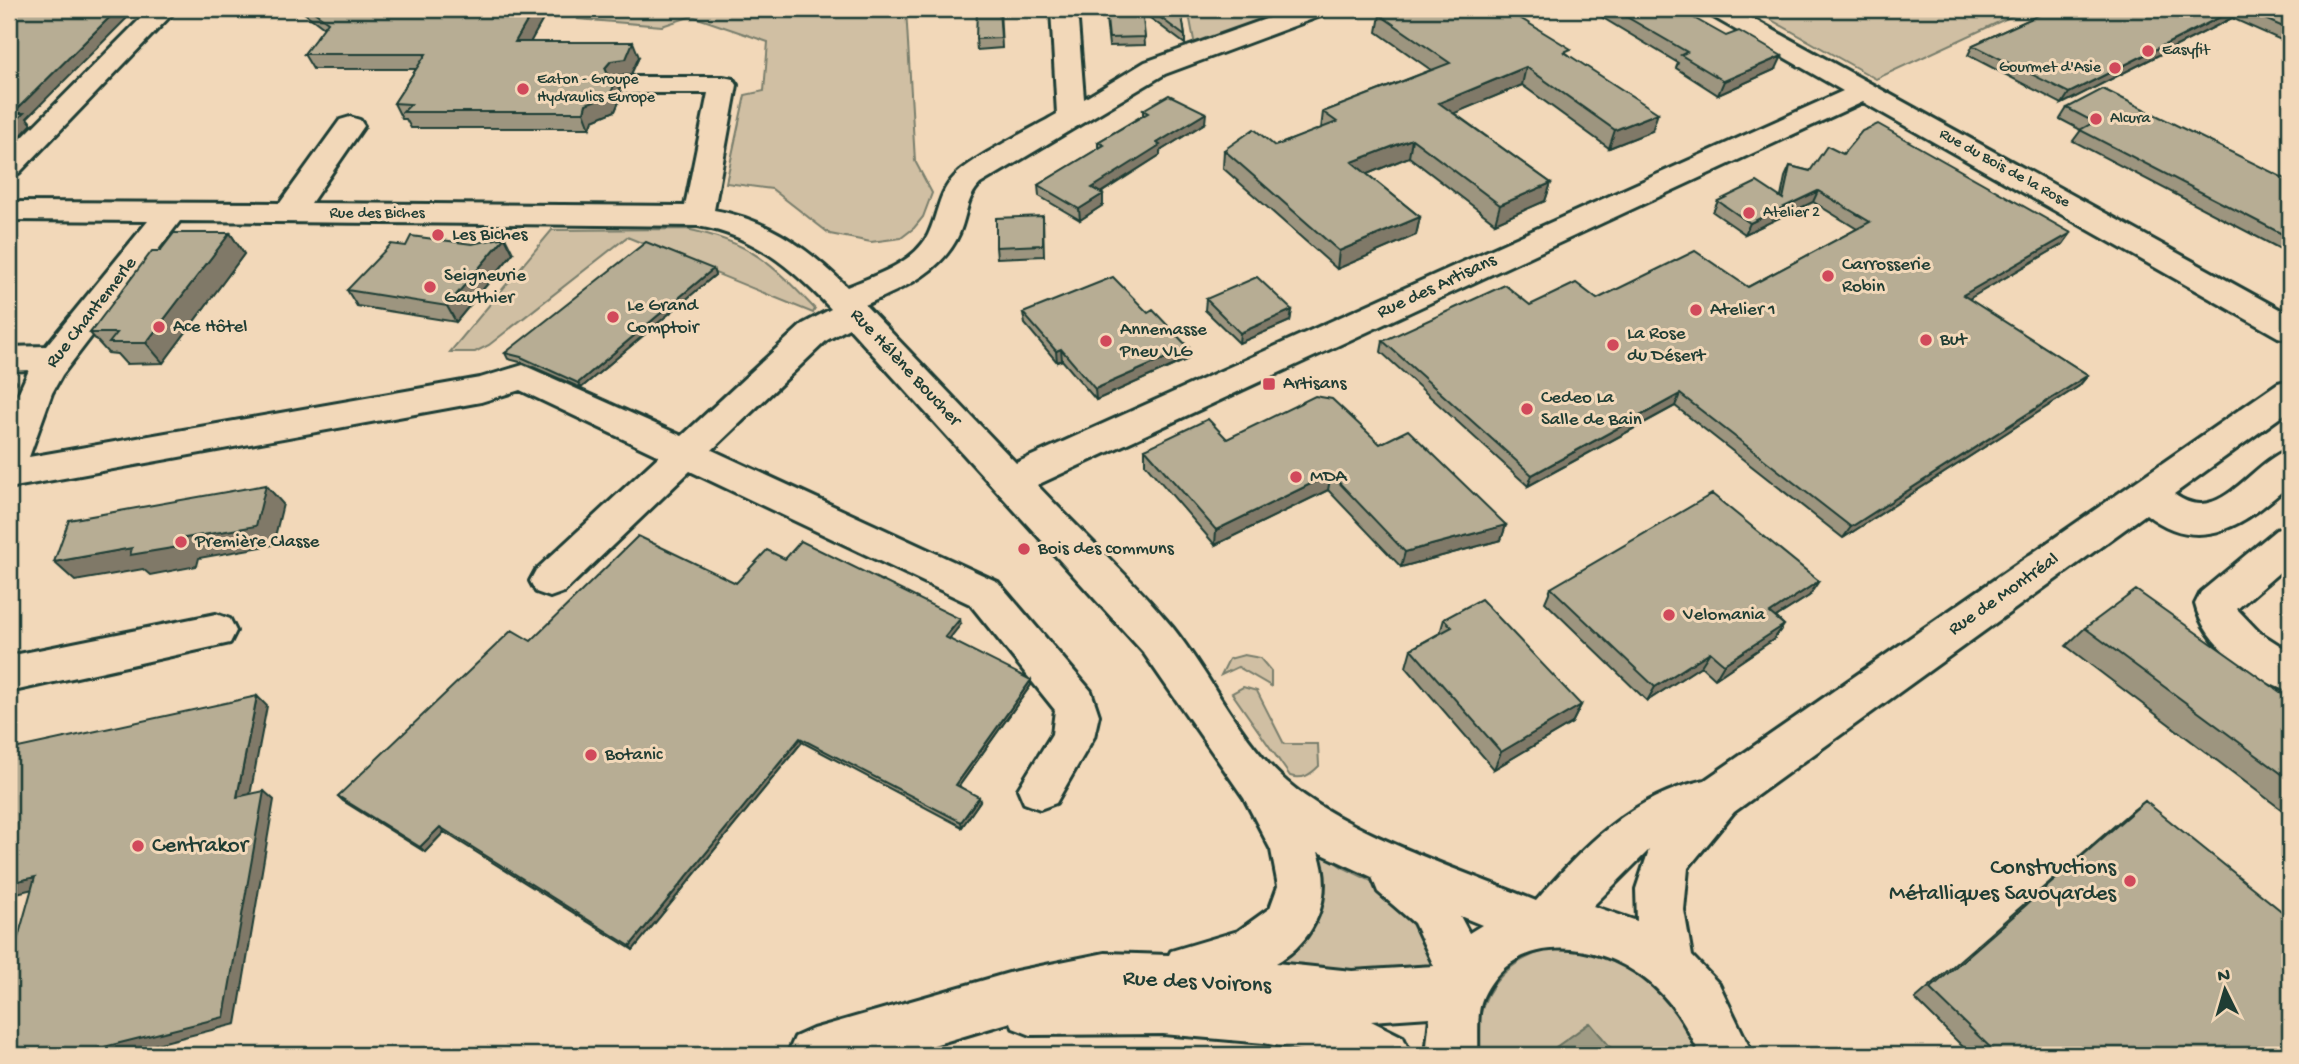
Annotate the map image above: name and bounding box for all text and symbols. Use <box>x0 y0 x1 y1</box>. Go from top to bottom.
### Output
place label: Easyfit <box>2162 42 2211 61</box>
marker: Easyfit <box>2140 43 2156 59</box>
place label: Gourmet d'Asie <box>1999 59 2102 78</box>
marker: Gourmet d'Asie <box>2107 60 2123 76</box>
place label: Eaton - Groupe Hydraulics Europe <box>537 71 656 108</box>
marker: Eaton - Groupe Hydraulics Europe <box>515 81 531 97</box>
place label: Alcura <box>2110 110 2152 129</box>
marker: Alcura <box>2088 111 2104 127</box>
street label: Rue du Bois de la Rose <box>1935 125 2073 213</box>
place label: Atelier 2 <box>1763 204 1820 223</box>
street label: Rue des Biches <box>329 205 426 224</box>
marker: Atelier 2 <box>1741 205 1757 221</box>
place label: Les Biches <box>452 224 529 247</box>
marker: Les Biches <box>430 227 446 243</box>
street label: Rue des Artisans <box>1374 249 1501 325</box>
street label: Rue Chantemerle <box>41 253 143 373</box>
place label: Carrosserie Robin <box>1842 254 1931 299</box>
place label: Seigneurie Gauthier <box>444 265 526 310</box>
marker: Carrosserie Robin <box>1820 268 1836 284</box>
marker: Seigneurie Gauthier <box>422 279 438 295</box>
place label: Le Grand Comptoir <box>627 295 701 340</box>
place label: Atelier 1 <box>1710 299 1776 322</box>
marker: Atelier 1 <box>1688 302 1704 318</box>
street label: Rue Hélène Boucher <box>844 304 967 433</box>
marker: Le Grand Comptoir <box>605 309 621 325</box>
place label: Ace Hôtel <box>173 316 247 339</box>
marker: Ace Hôtel <box>151 319 167 335</box>
place label: Annemasse Pneu VLG <box>1119 319 1207 364</box>
place label: La Rose du Désert <box>1627 323 1707 368</box>
place label: But <box>1939 329 1969 352</box>
marker: But <box>1918 332 1934 348</box>
marker: Annemasse Pneu VLG <box>1098 333 1114 349</box>
marker: La Rose du Désert <box>1605 337 1621 353</box>
place label: Artisans <box>1283 373 1347 396</box>
marker: Artisans <box>1261 376 1277 392</box>
place label: Cedeo La Salle de Bain <box>1541 387 1642 432</box>
marker: Cedeo La Salle de Bain <box>1519 401 1535 417</box>
place label: MDA <box>1310 466 1349 489</box>
marker: MDA <box>1288 469 1304 485</box>
place label: Première Classe <box>194 531 319 554</box>
marker: Première Classe <box>173 534 189 550</box>
place label: Bois des communs <box>1037 538 1175 561</box>
marker: Bois des communs <box>1016 541 1032 557</box>
street label: Rue de Montréal <box>1944 548 2064 642</box>
place label: Velomania <box>1682 604 1767 627</box>
marker: Velomania <box>1661 607 1677 623</box>
place label: Botanic <box>604 744 663 767</box>
marker: Botanic <box>583 747 599 763</box>
place label: Centrakor <box>152 833 250 860</box>
marker: Centrakor <box>130 838 146 854</box>
place label: Constructions Métalliques Savoyardes <box>1889 855 2117 908</box>
marker: Constructions Métalliques Savoyardes <box>2122 873 2138 889</box>
north arrow <box>2190 956 2260 1026</box>
text: N <box>2217 965 2231 989</box>
street label: Rue des Voirons <box>1122 966 1272 1000</box>

